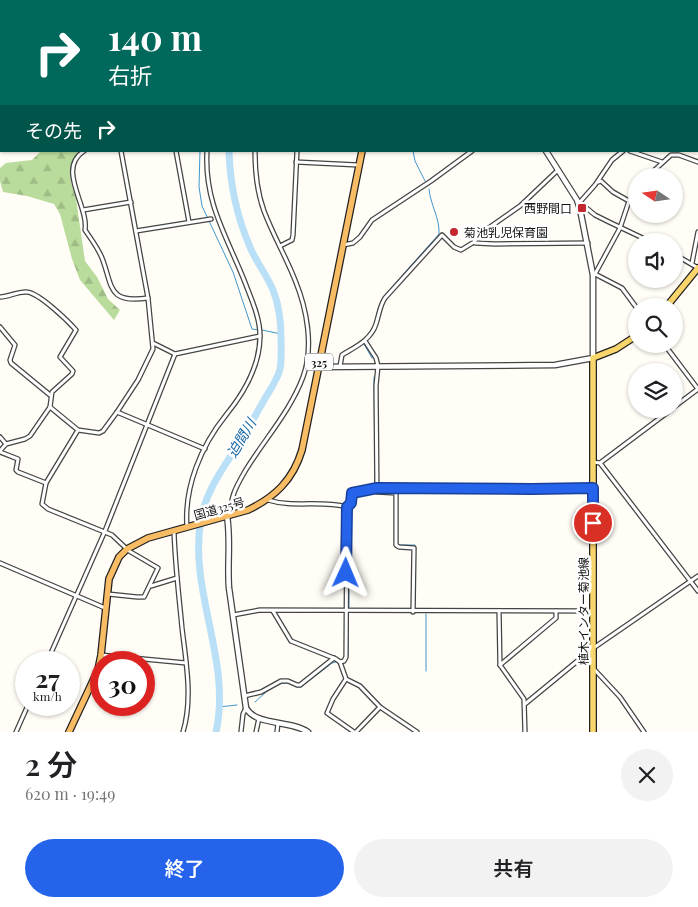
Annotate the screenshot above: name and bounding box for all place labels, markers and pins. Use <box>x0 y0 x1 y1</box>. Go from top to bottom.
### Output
place label: 西野間口 <box>524 200 572 216</box>
marker: 西野間口 <box>576 202 588 214</box>
place label: 菊池乳児保育園 <box>464 224 548 240</box>
marker: 菊池乳児保育園 <box>448 226 460 238</box>
pin <box>572 502 614 544</box>

